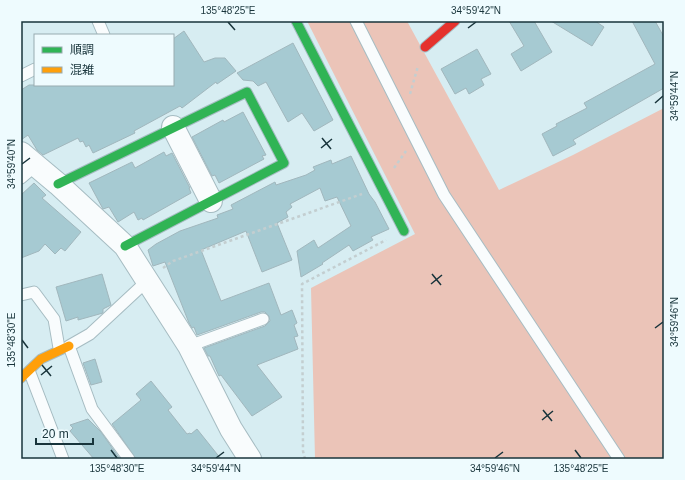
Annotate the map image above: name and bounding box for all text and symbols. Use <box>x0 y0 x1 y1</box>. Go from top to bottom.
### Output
text: 135°48'25"E <box>200 5 256 16</box>
text: 34°59'42"N <box>451 5 501 16</box>
legend <box>34 34 174 86</box>
text: 順調 <box>70 43 94 57</box>
text: 混雑 <box>70 63 94 77</box>
text: 34°59'44"N <box>669 71 680 121</box>
text: 34°59'40"N <box>6 139 17 189</box>
text: 34°59'46"N <box>669 297 680 347</box>
text: 135°48'30"E <box>6 312 17 368</box>
scale bar <box>36 420 93 446</box>
text: 20 m <box>42 427 69 441</box>
text: 135°48'30"E <box>89 463 145 474</box>
text: 34°59'44"N <box>191 463 241 474</box>
text: 34°59'46"N <box>470 463 520 474</box>
text: 135°48'25"E <box>553 463 609 474</box>

